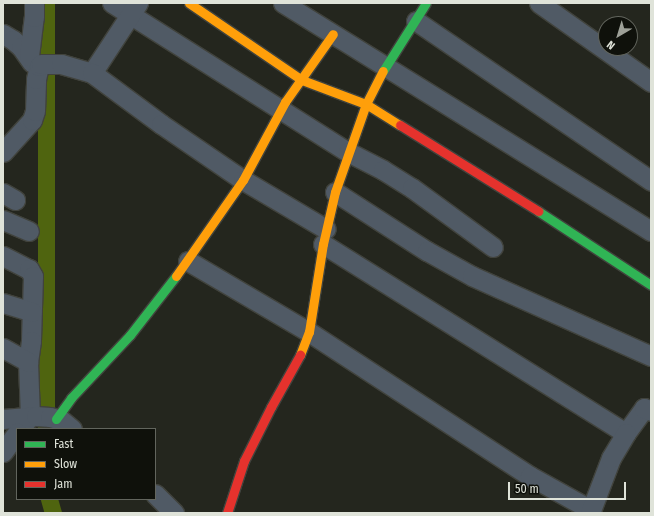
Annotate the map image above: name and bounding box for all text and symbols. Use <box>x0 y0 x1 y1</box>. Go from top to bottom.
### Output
north arrow <box>598 16 638 56</box>
text: N <box>604 38 618 52</box>
legend <box>16 428 156 500</box>
text: Fast <box>54 437 73 451</box>
text: Slow <box>54 457 77 471</box>
scale bar <box>510 474 628 500</box>
text: Jam <box>54 477 72 491</box>
text: 50 m <box>515 482 539 496</box>

